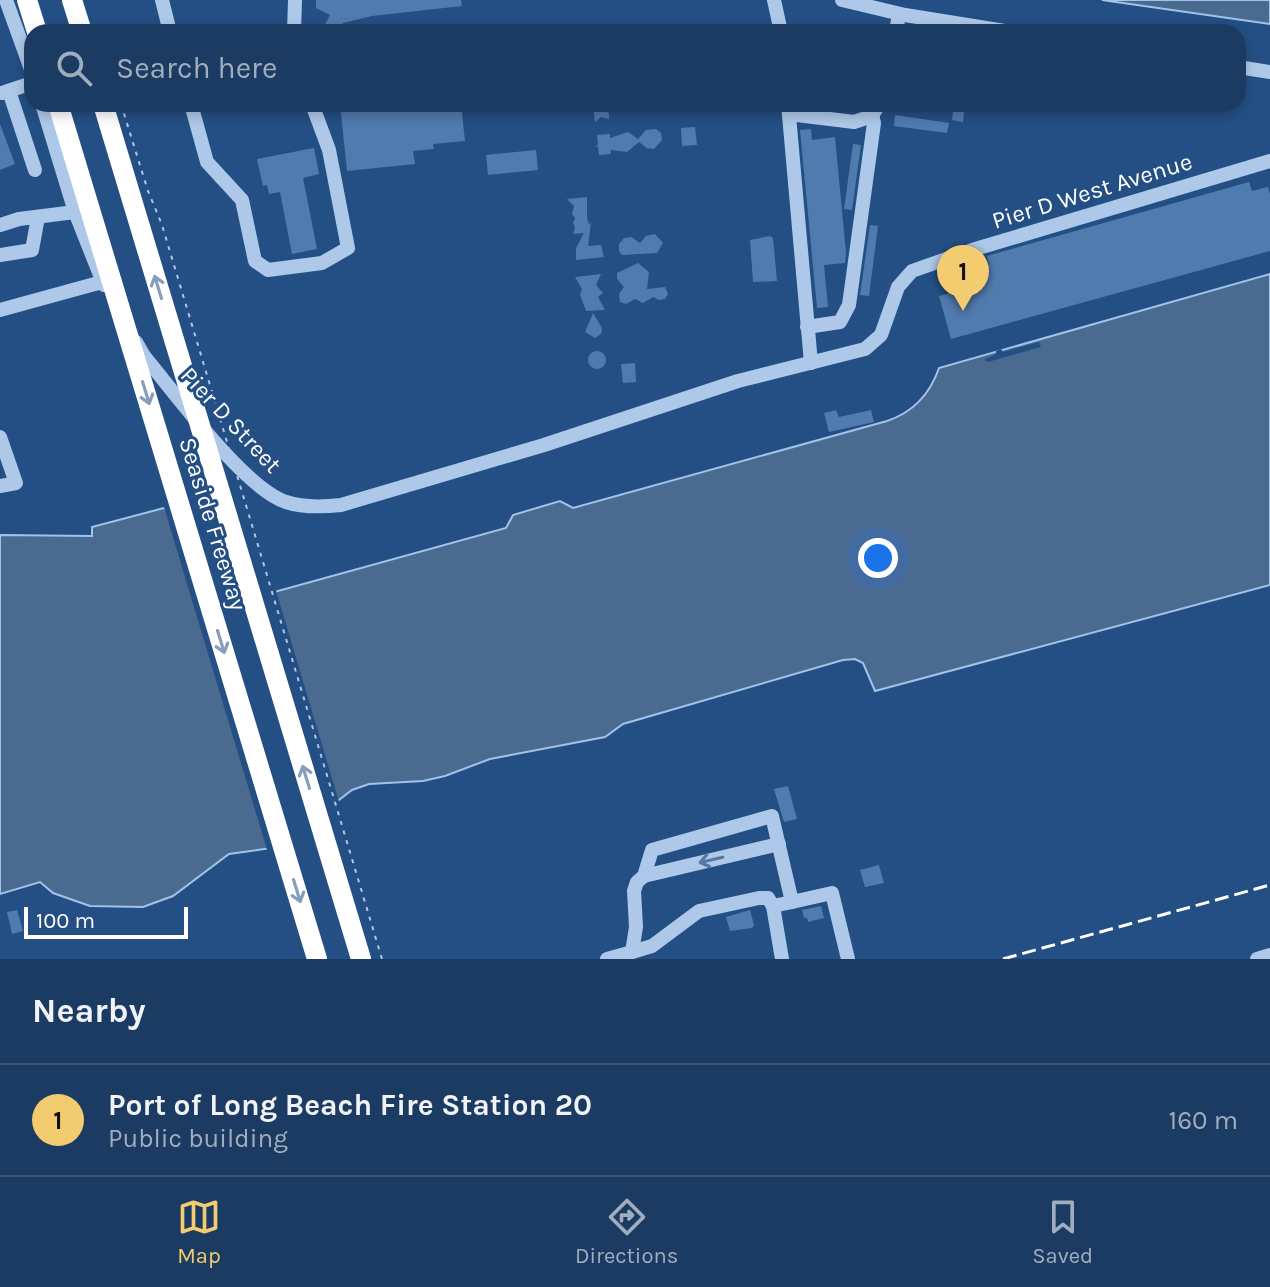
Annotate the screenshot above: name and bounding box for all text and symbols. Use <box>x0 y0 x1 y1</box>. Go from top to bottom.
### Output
search box <box>24 24 1246 112</box>
icon: search <box>52 46 96 90</box>
text: Search here <box>116 50 277 86</box>
street label: Pier D West Avenue <box>988 147 1196 235</box>
pin: 1 <box>937 245 989 311</box>
one-way arrow <box>150 274 165 300</box>
street label: Pier D Street <box>175 361 287 479</box>
one-way arrow <box>140 380 154 405</box>
street label: Seaside Freeway <box>173 434 253 614</box>
your location <box>858 538 898 578</box>
one-way arrow <box>215 629 229 654</box>
one-way arrow <box>298 765 312 790</box>
one-way arrow <box>699 853 724 868</box>
one-way arrow <box>290 877 305 903</box>
scale bar <box>24 903 188 939</box>
text: 100 m <box>36 908 95 934</box>
text: Nearby <box>32 991 146 1031</box>
text: Port of Long Beach Fire Station 20 <box>108 1087 592 1123</box>
text: 1 <box>53 1105 63 1136</box>
text: 160 m <box>1169 1105 1238 1136</box>
text: Public building <box>108 1123 288 1154</box>
tab: Map <box>177 1195 221 1269</box>
tab: Directions <box>575 1195 678 1269</box>
tab: Saved <box>1032 1195 1093 1269</box>

